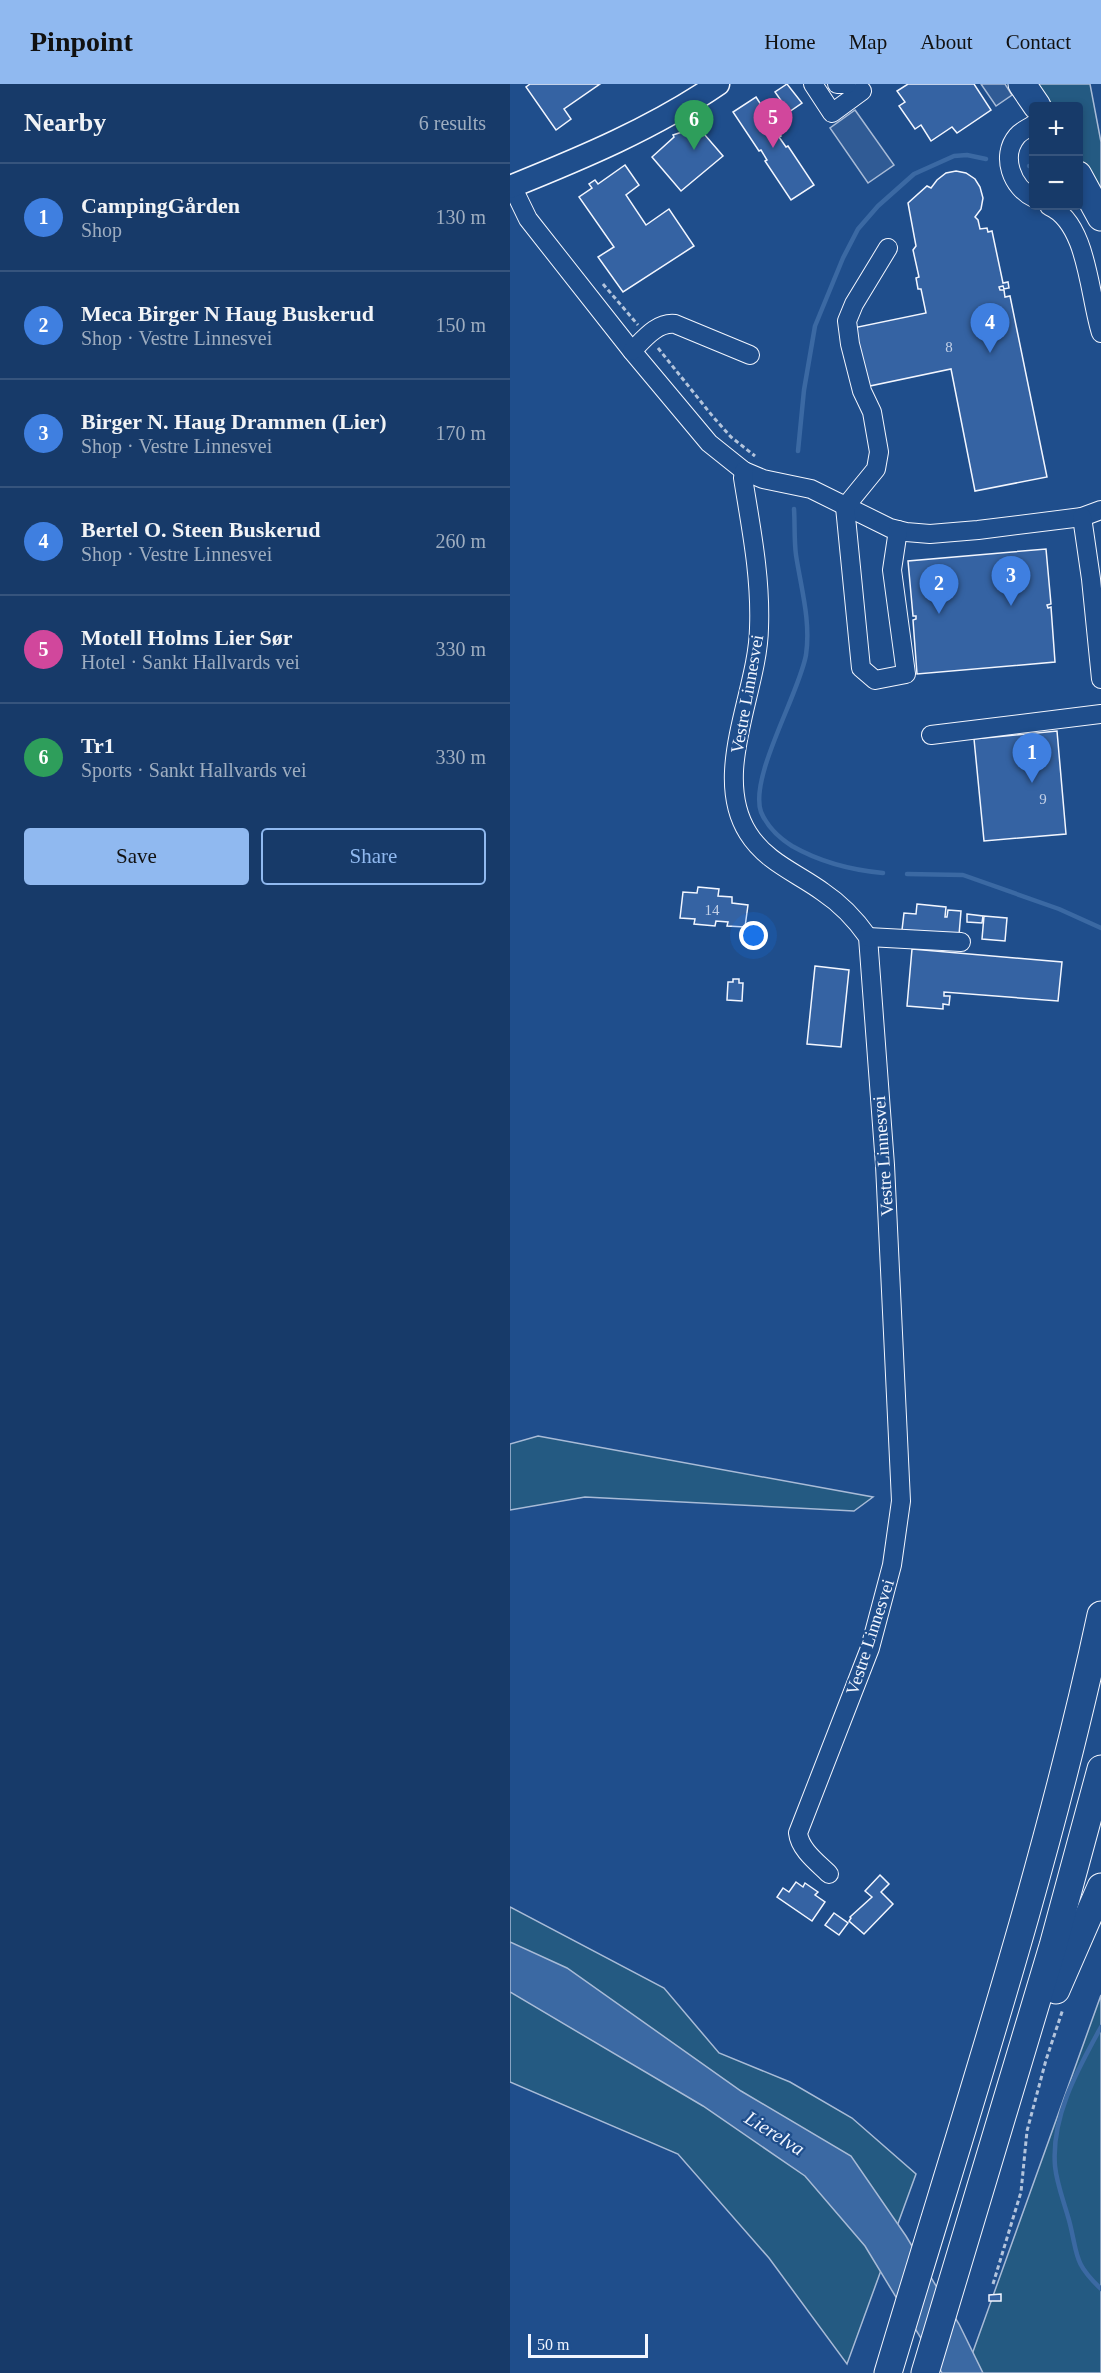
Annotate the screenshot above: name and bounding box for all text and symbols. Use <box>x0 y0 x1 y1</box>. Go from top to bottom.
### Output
text: Pinpoint <box>30 26 133 57</box>
text: Home <box>764 30 816 54</box>
text: Map <box>849 30 887 54</box>
text: About <box>920 30 973 54</box>
text: Contact <box>1006 30 1071 54</box>
pin: 5 <box>754 98 792 148</box>
pin: 6 <box>674 100 714 150</box>
map controls <box>1029 102 1083 210</box>
button: + <box>1029 102 1083 156</box>
text: Nearby <box>24 108 106 137</box>
text: 6 results <box>419 112 486 134</box>
button: − <box>1029 156 1083 210</box>
text: CampingGården <box>81 193 240 218</box>
text: 1 <box>39 206 49 228</box>
text: 130 m <box>435 206 486 228</box>
text: Shop <box>81 219 122 241</box>
text: Meca Birger N Haug Buskerud <box>81 301 374 326</box>
pin: 4 <box>970 304 1010 353</box>
text: 2 <box>39 314 49 336</box>
text: 150 m <box>435 314 486 336</box>
text: Shop · Vestre Linnesvei <box>81 327 272 349</box>
house number: 8 <box>945 339 953 355</box>
text: Birger N. Haug Drammen (Lier) <box>81 409 387 434</box>
text: 3 <box>39 422 49 444</box>
text: 170 m <box>435 422 486 444</box>
text: Shop · Vestre Linnesvei <box>81 435 272 457</box>
text: Bertel O. Steen Buskerud <box>81 517 321 542</box>
text: 4 <box>39 530 49 552</box>
text: 260 m <box>435 530 486 552</box>
text: Shop · Vestre Linnesvei <box>81 543 272 565</box>
pin: 3 <box>992 556 1030 606</box>
pin: 2 <box>920 564 958 614</box>
text: Motell Holms Lier Sør <box>81 625 293 650</box>
street label: Vestre Linnesvei <box>727 633 767 755</box>
text: 5 <box>39 638 49 660</box>
text: 330 m <box>435 638 486 660</box>
text: Hotel · Sankt Hallvards vei <box>81 651 300 673</box>
text: Tr1 <box>81 733 115 758</box>
pin: 1 <box>1012 734 1052 783</box>
text: 6 <box>39 746 49 768</box>
text: 330 m <box>435 746 486 768</box>
text: Sports · Sankt Hallvards vei <box>81 759 307 781</box>
house number: 9 <box>1039 791 1047 807</box>
button: Save <box>24 828 249 885</box>
button: Share <box>261 828 486 885</box>
house number: 14 <box>705 902 720 918</box>
your location <box>739 921 768 950</box>
street label: Vestre Linnesvei <box>869 1095 897 1217</box>
street label: Vestre Linnesvei <box>842 1577 898 1697</box>
water label: Lierelva <box>740 2106 809 2160</box>
scale bar <box>528 2331 648 2358</box>
text: 50 m <box>537 2336 569 2353</box>

